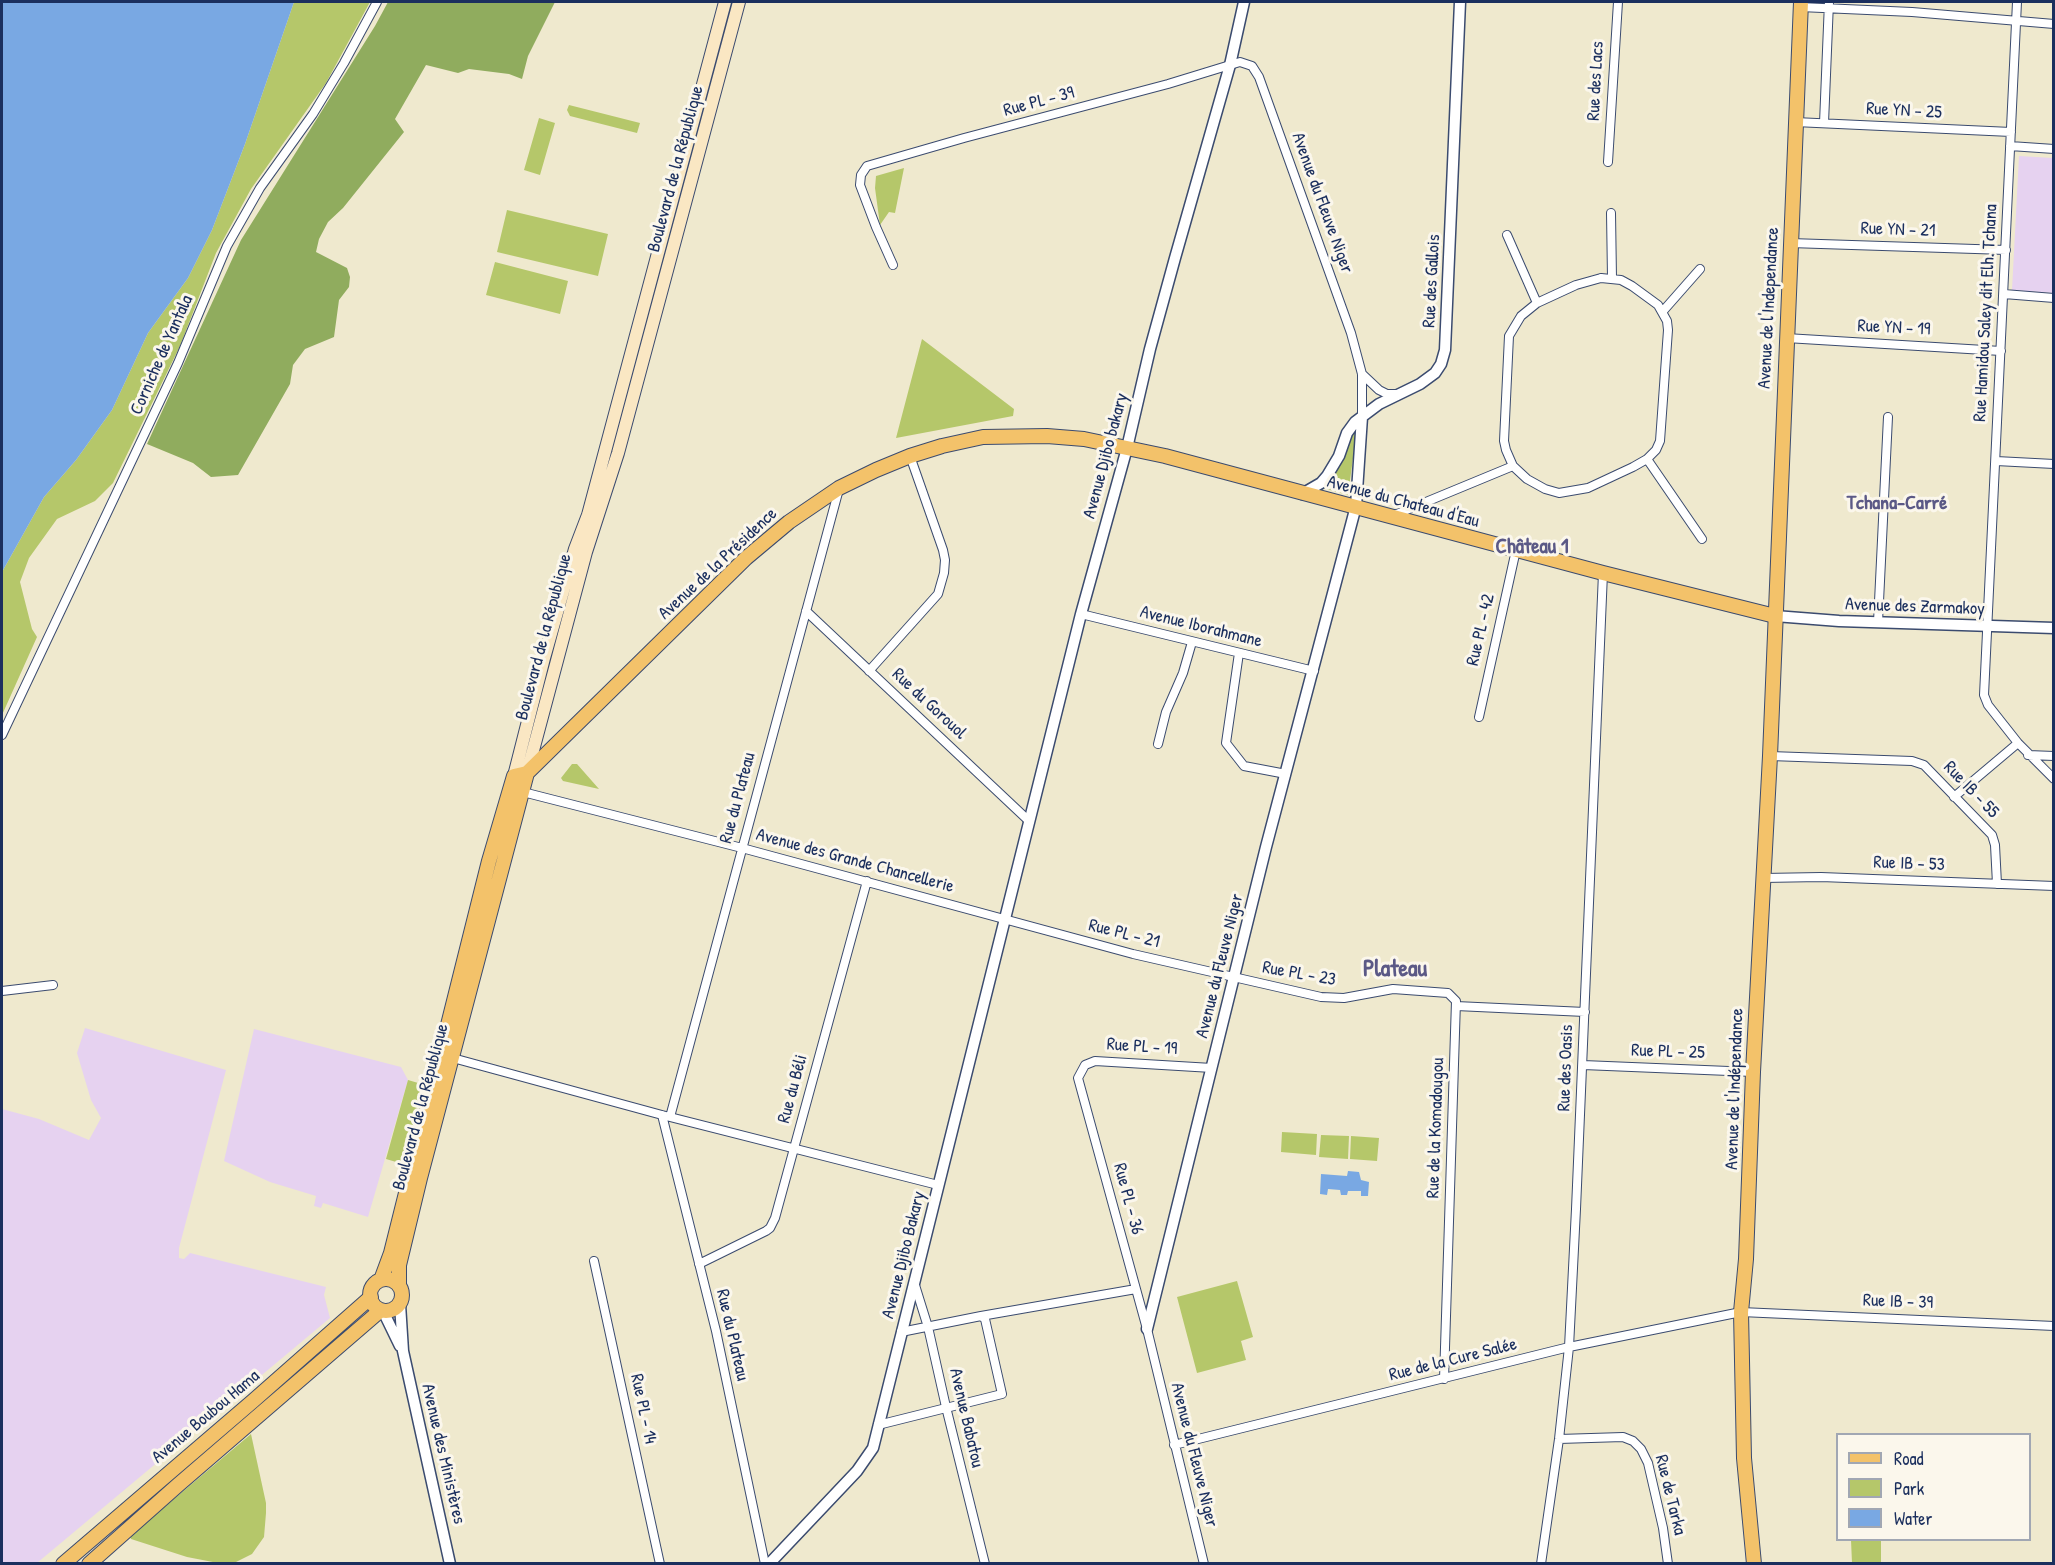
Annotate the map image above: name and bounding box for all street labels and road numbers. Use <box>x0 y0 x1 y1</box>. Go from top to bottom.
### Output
street label: Rue des Lacs <box>1583 41 1609 121</box>
street label: Rue PL - 39 <box>1001 82 1077 122</box>
street label: Boulevard de la République <box>643 83 709 255</box>
street label: Rue YN - 25 <box>1866 98 1942 124</box>
street label: Avenue du Fleuve Niger <box>1286 130 1358 276</box>
street label: Rue Hamidou Saley dit Elh. Tchana <box>1970 204 2002 422</box>
street label: Rue YN - 21 <box>1860 218 1936 242</box>
street label: Avenue de l'Independance <box>1754 227 1784 389</box>
street label: Rue des Gallois <box>1419 234 1445 328</box>
street label: Corniche de Yantala <box>126 292 198 418</box>
street label: Rue YN - 19 <box>1857 315 1931 341</box>
street label: Avenue Djibo bakary <box>1079 391 1133 521</box>
street label: Avenue du Chateau d'Eau <box>1325 471 1481 533</box>
street label: Avenue de la Présidence <box>654 503 782 625</box>
street label: Boulevard de la République <box>511 551 577 723</box>
street label: Rue PL - 42 <box>1462 592 1500 668</box>
street label: Avenue des Zarmakoy <box>1845 594 1985 620</box>
street label: Avenue Iborahmane <box>1138 601 1264 653</box>
street label: Rue du Gorouol <box>887 664 971 744</box>
street label: Rue du Plateau <box>716 750 760 846</box>
street label: Rue IB - 55 <box>1939 757 2003 823</box>
street label: Avenue des Grande Chancellerie <box>754 824 956 898</box>
street label: Rue IB - 53 <box>1873 852 1945 876</box>
street label: Avenue du Fleuve Niger <box>1192 891 1248 1041</box>
street label: Rue PL - 21 <box>1086 915 1162 953</box>
street label: Rue PL - 23 <box>1261 957 1337 991</box>
street label: Avenue de l'Indépendance <box>1721 1008 1749 1170</box>
street label: Boulevard de la République <box>388 1021 454 1193</box>
street label: Rue des Oasis <box>1554 1024 1578 1112</box>
street label: Rue PL - 19 <box>1106 1034 1178 1060</box>
street label: Rue PL - 25 <box>1631 1040 1705 1064</box>
street label: Rue du Béli <box>773 1052 813 1126</box>
street label: Rue de la Komadougou <box>1423 1057 1449 1199</box>
street label: Rue PL - 36 <box>1108 1161 1148 1237</box>
street label: Avenue Djibo Bakary <box>878 1189 930 1321</box>
street label: Rue du Plateau <box>711 1287 753 1383</box>
street label: Rue IB - 39 <box>1863 1290 1933 1314</box>
street label: Rue de la Cure Salée <box>1387 1334 1519 1386</box>
street label: Avenue Boubou Hama <box>148 1366 264 1468</box>
street label: Avenue Babatou <box>944 1366 988 1470</box>
street label: Rue PL - 14 <box>625 1372 661 1446</box>
street label: Avenue du Fleuve Niger <box>1166 1380 1222 1530</box>
street label: Avenue des Ministères <box>416 1382 470 1526</box>
street label: Rue de Tarka <box>1650 1453 1690 1537</box>

